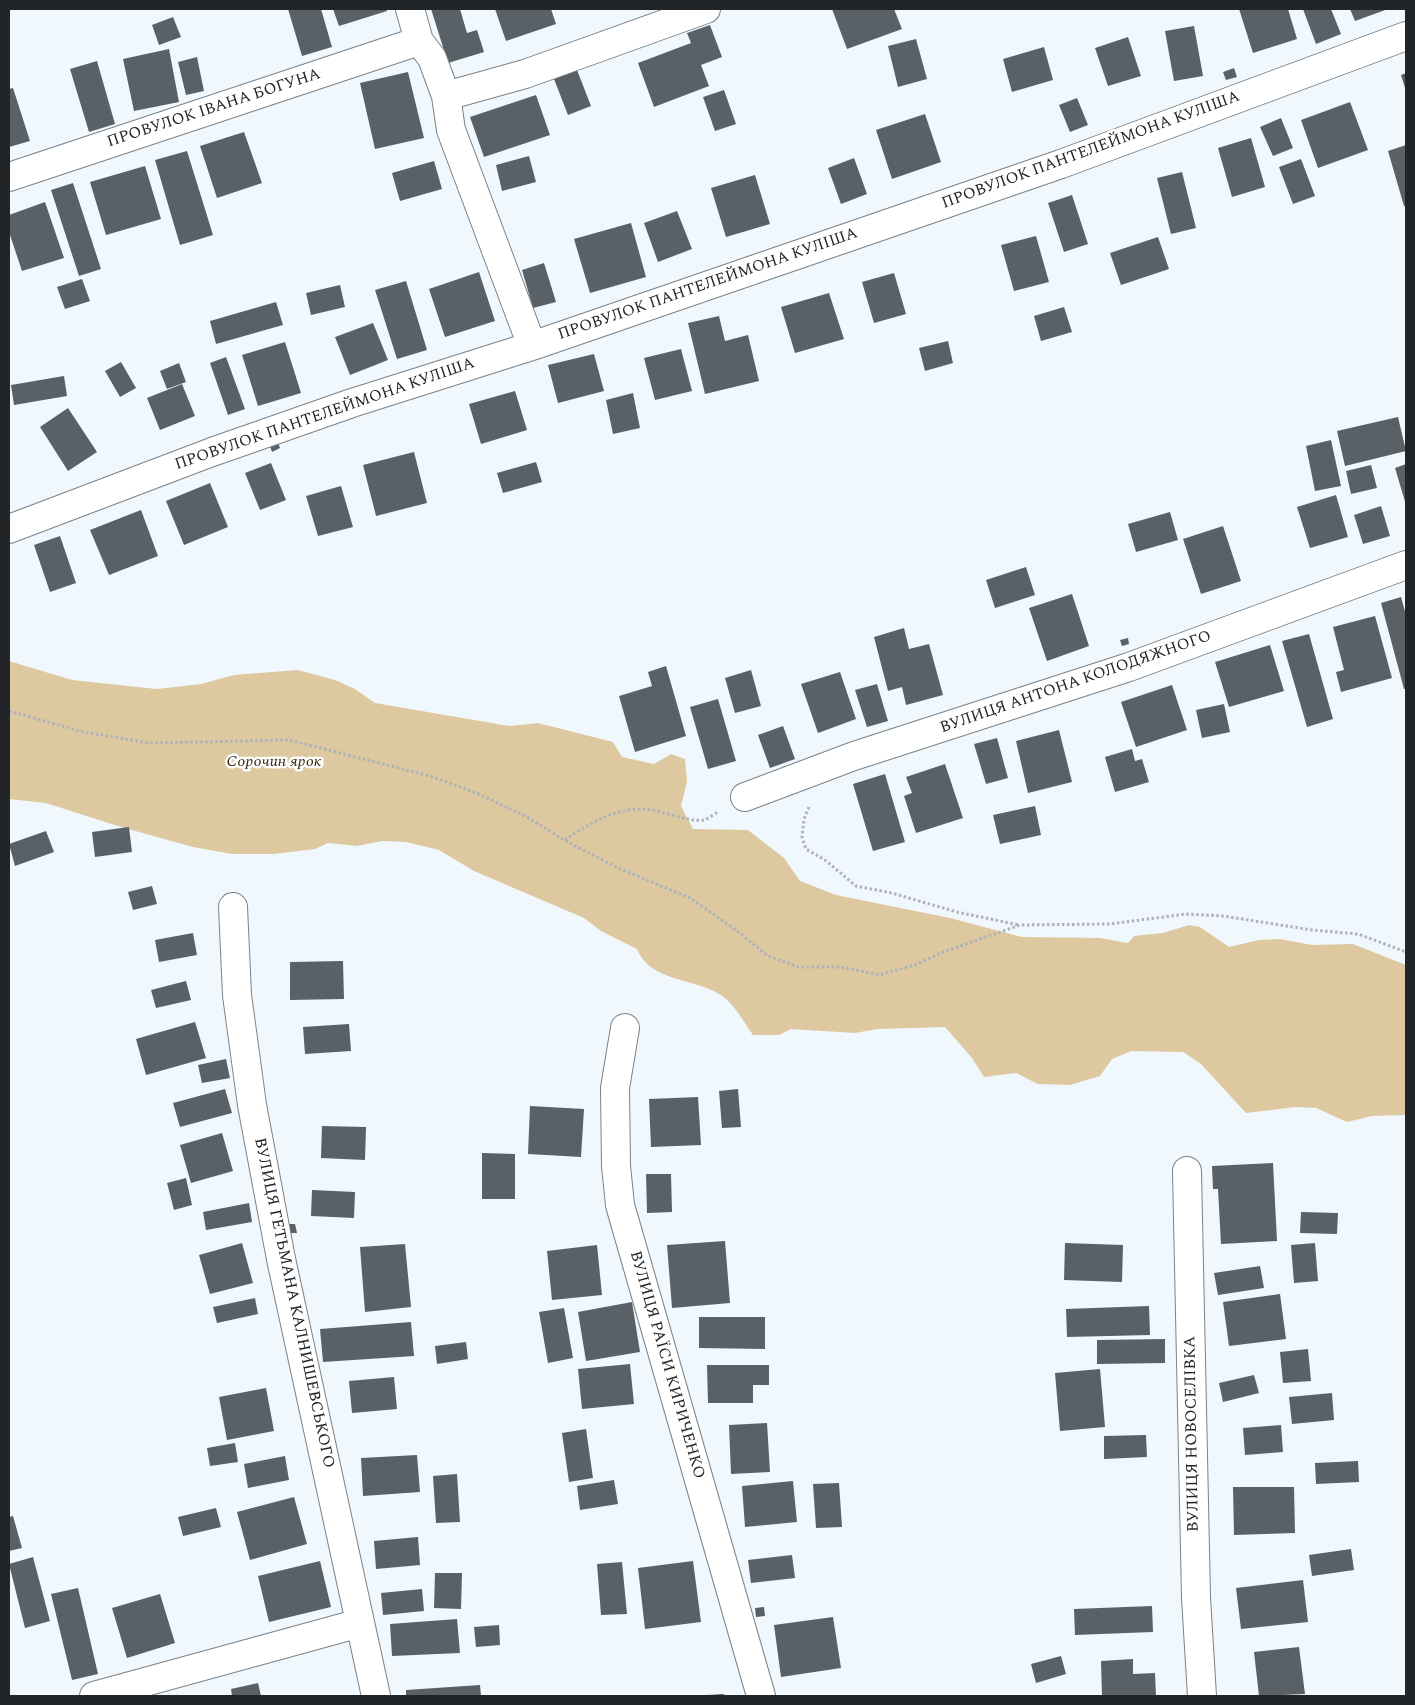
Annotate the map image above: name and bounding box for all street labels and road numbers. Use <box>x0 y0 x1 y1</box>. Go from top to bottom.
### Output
street label: ПРОВУЛОК ІВАНА БОГУНА <box>105 65 323 153</box>
street label: ПРОВУЛОК ПАНТЕЛЕЙМОНА КУЛІША <box>939 88 1243 214</box>
street label: ПРОВУЛОК ПАНТЕЛЕЙМОНА КУЛІША <box>556 225 860 345</box>
street label: ПРОВУЛОК ПАНТЕЛЕЙМОНА КУЛІША <box>173 355 477 475</box>
street label: ВУЛИЦЯ АНТОНА КОЛОДЯЖНОГО <box>938 627 1214 739</box>
street label: ВУЛИЦЯ ГЕТЬМАНА КАЛНИШЕВСЬКОГО <box>249 1136 337 1470</box>
street label: ВУЛИЦЯ РАЇСИ КИРИЧЕНКО <box>624 1249 708 1481</box>
street label: ВУЛИЦЯ НОВОСЕЛІВКА <box>1182 1336 1204 1532</box>

